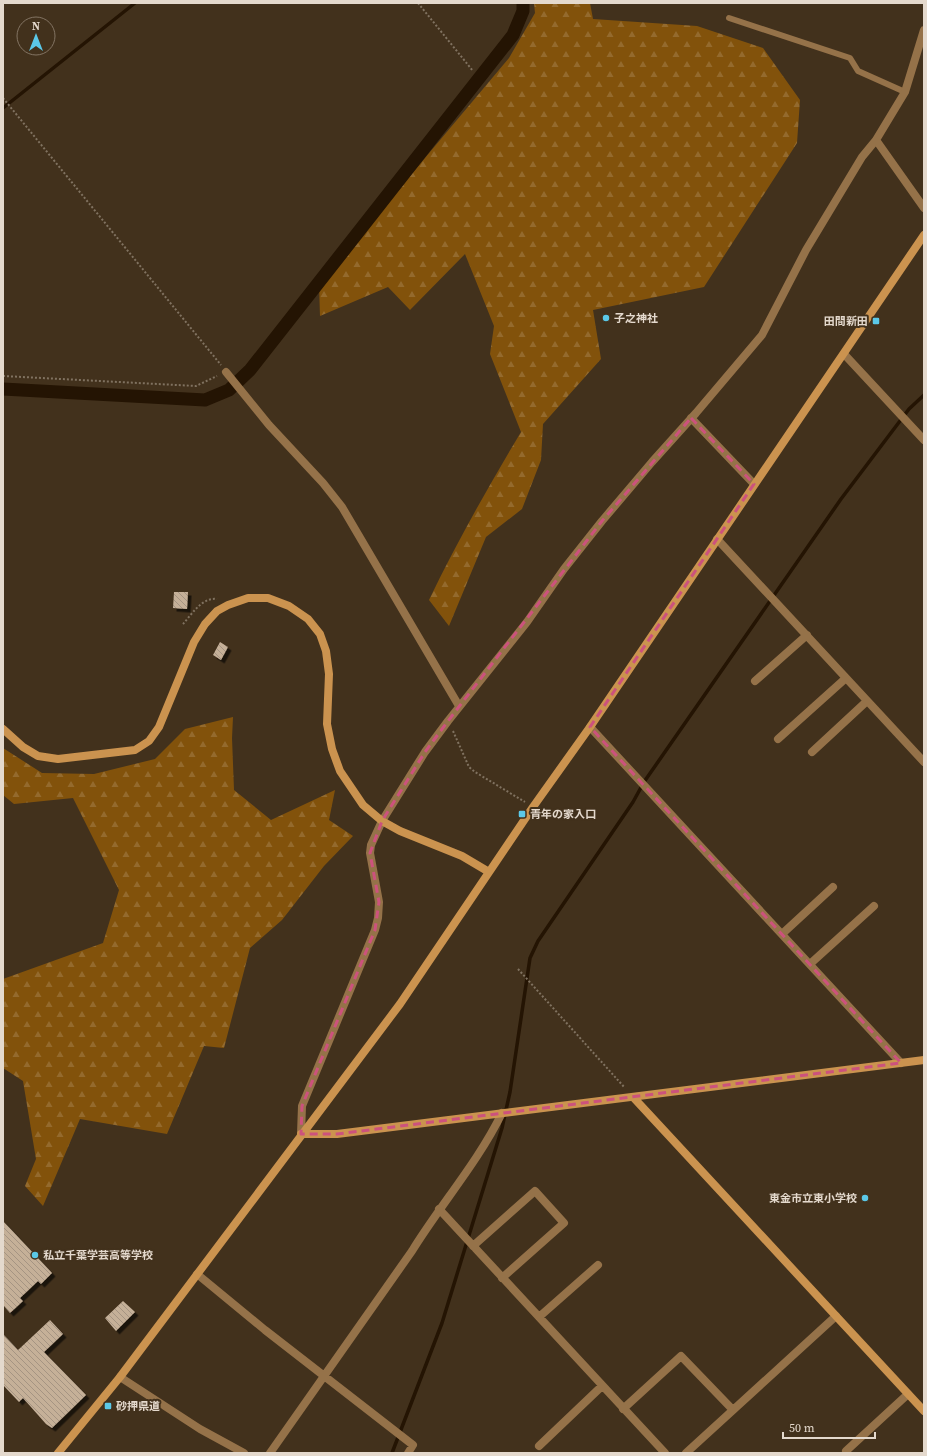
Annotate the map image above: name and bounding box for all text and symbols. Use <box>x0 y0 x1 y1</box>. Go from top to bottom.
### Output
north arrow <box>16 16 56 56</box>
text: N <box>32 19 40 34</box>
place label: 子之神社 <box>614 311 658 326</box>
marker: 子之神社 <box>601 313 611 323</box>
place label: 田間新田 <box>824 314 868 329</box>
marker: 田間新田 <box>871 316 881 326</box>
place label: 青年の家入口 <box>530 807 596 822</box>
marker: 青年の家入口 <box>517 809 527 819</box>
place label: 東金市立東小学校 <box>769 1191 857 1206</box>
marker: 東金市立東小学校 <box>860 1193 870 1203</box>
place label: 私立千葉学芸高等学校 <box>43 1248 153 1263</box>
marker: 私立千葉学芸高等学校 <box>30 1250 40 1260</box>
place label: 砂押県道 <box>116 1399 160 1414</box>
marker: 砂押県道 <box>103 1401 113 1411</box>
scale bar <box>783 1414 875 1440</box>
text: 50 m <box>789 1420 815 1436</box>

